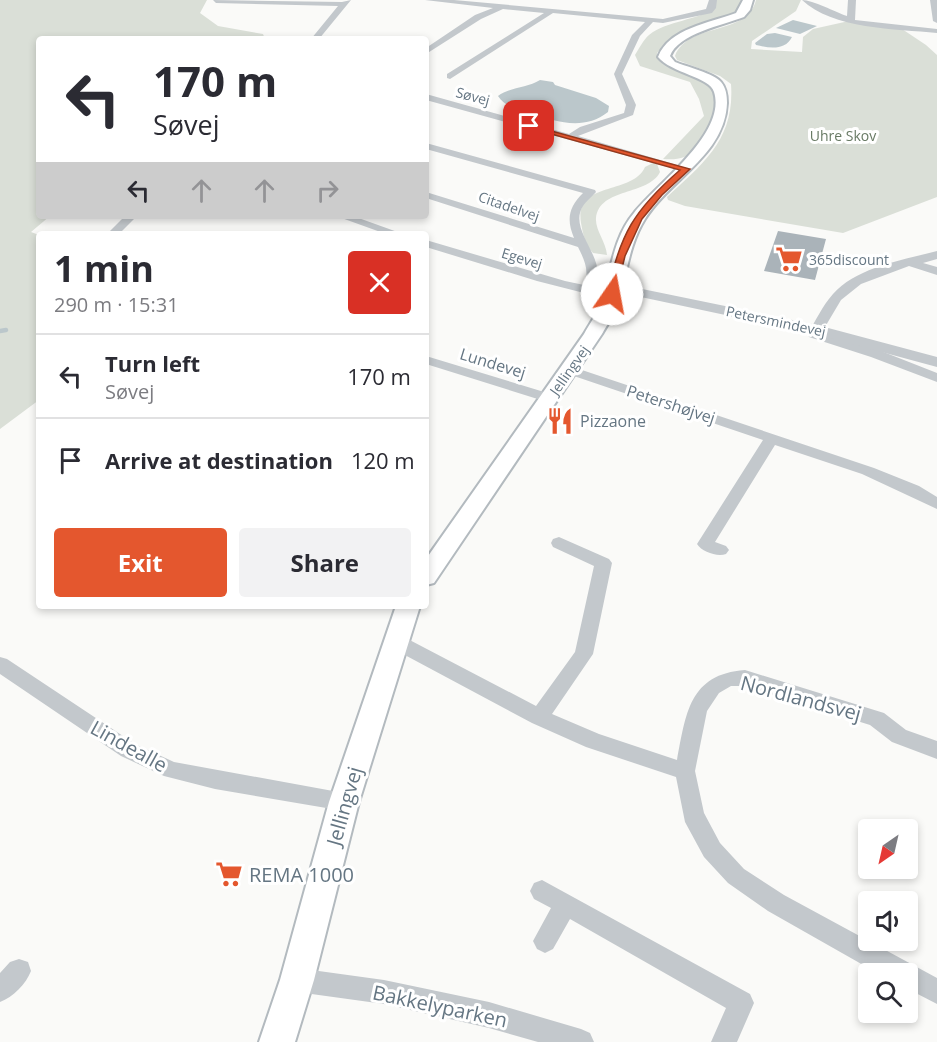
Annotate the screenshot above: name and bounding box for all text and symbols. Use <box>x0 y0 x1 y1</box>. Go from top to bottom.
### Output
text: 170 m <box>153 52 277 109</box>
icon: left <box>54 60 132 138</box>
street label: Søvej <box>454 82 492 110</box>
pin <box>503 100 554 151</box>
text: Søvej <box>153 106 220 143</box>
icon: arrive <box>512 109 545 142</box>
park label: Uhre Skov <box>810 126 876 145</box>
icon: left <box>122 174 155 207</box>
icon: ahead <box>185 174 218 207</box>
icon: ahead <box>248 174 281 207</box>
icon: right <box>311 174 344 207</box>
street label: Citadelvej <box>476 187 542 225</box>
street label: Egevej <box>499 243 545 273</box>
text: 1 min <box>54 244 154 293</box>
supermarket icon: 365discount <box>774 244 804 274</box>
place label: 365discount <box>809 250 889 269</box>
button: close <box>348 251 411 314</box>
position arrow <box>580 262 644 326</box>
text: 290 m · 15:31 <box>54 291 179 318</box>
street label: Petersmindevej <box>724 301 828 341</box>
street label: Jellingvej <box>544 341 593 400</box>
street label: Lundevej <box>457 343 529 383</box>
text: Turn left <box>105 348 200 378</box>
icon: left <box>54 360 87 393</box>
text: 170 m <box>347 361 411 391</box>
text: Søvej <box>105 378 154 405</box>
street label: Petershøjvej <box>624 379 718 429</box>
restaurant icon: Pizzaone <box>545 406 575 436</box>
place label: Pizzaone <box>580 410 646 432</box>
icon: arrive <box>54 444 87 477</box>
text: Arrive at destination <box>105 445 333 475</box>
text: 120 m <box>351 445 415 475</box>
button: Exit <box>54 528 227 597</box>
button: Share <box>239 528 411 597</box>
street label: Nordlandsvej <box>738 669 864 727</box>
street label: Lindealle <box>86 714 172 778</box>
street label: Jellingvej <box>319 763 368 851</box>
north arrow <box>858 819 918 879</box>
map controls <box>858 819 918 1023</box>
supermarket icon: REMA 1000 <box>214 859 244 889</box>
place label: REMA 1000 <box>249 861 354 888</box>
button: sound <box>858 891 918 951</box>
button: search <box>858 963 918 1023</box>
street label: Bakkelyparken <box>370 979 510 1033</box>

